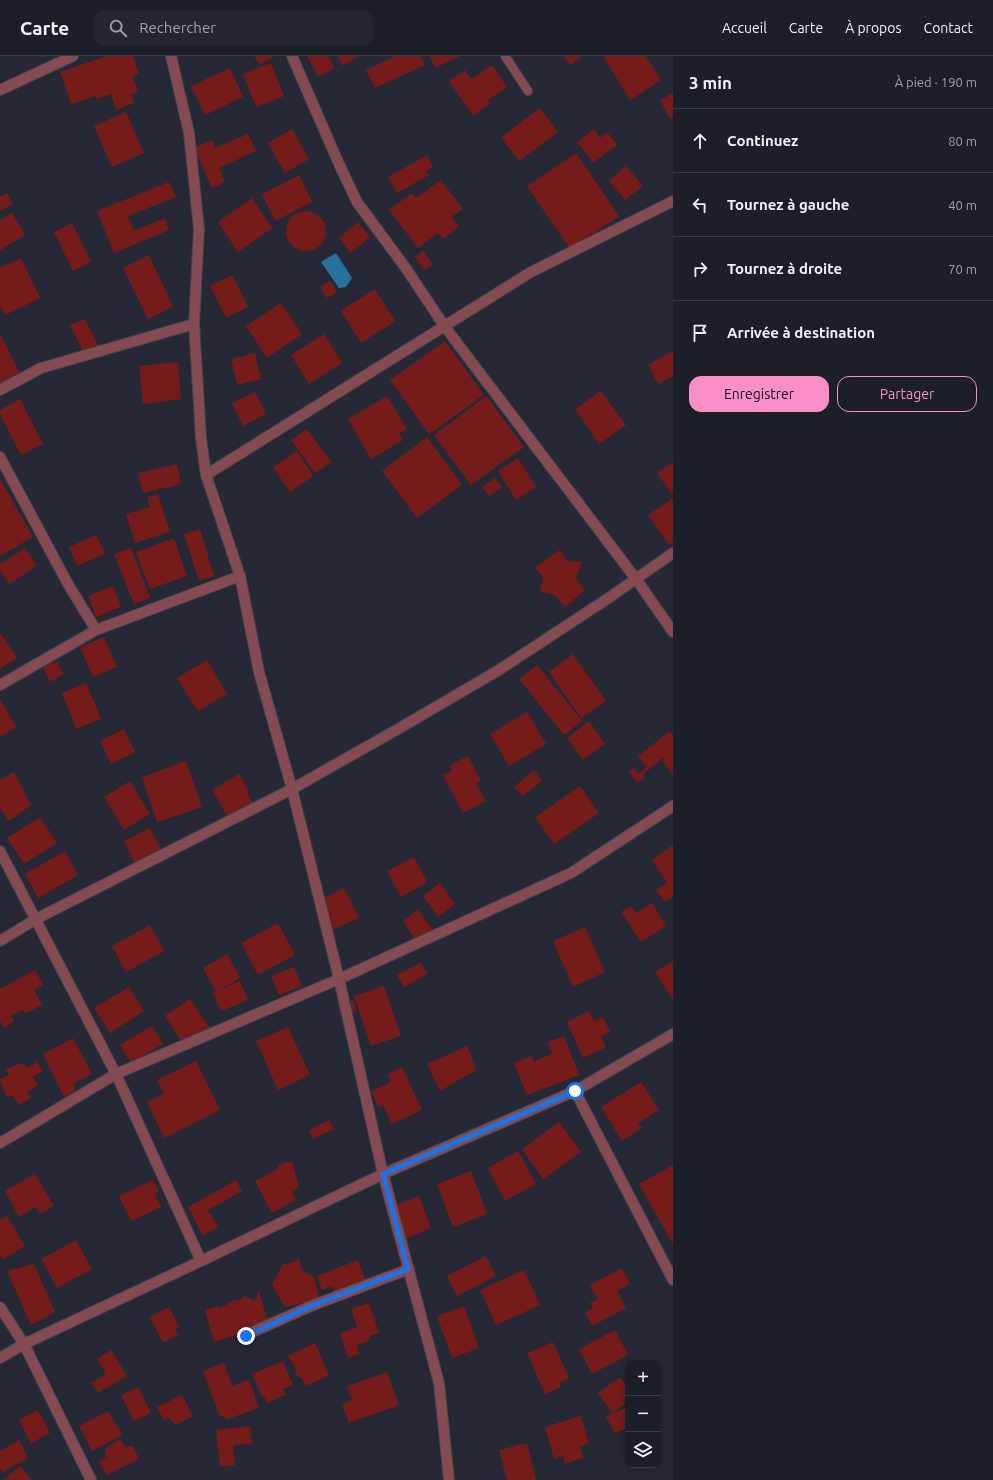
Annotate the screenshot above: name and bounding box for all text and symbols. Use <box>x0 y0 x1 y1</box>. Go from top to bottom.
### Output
search box <box>93 10 373 46</box>
text: Carte <box>20 17 69 39</box>
icon: search <box>107 17 129 39</box>
text: Rechercher <box>139 19 216 36</box>
text: Accueil <box>722 20 767 36</box>
text: Carte <box>789 20 823 36</box>
text: À propos <box>845 20 902 36</box>
text: Contact <box>924 20 973 36</box>
text: 3 min <box>689 73 732 92</box>
text: À pied · 190 m <box>895 75 977 89</box>
icon: ahead <box>689 130 711 152</box>
text: Continuez <box>727 132 798 149</box>
text: 80 m <box>948 134 977 148</box>
icon: left <box>689 194 711 216</box>
text: Tournez à gauche <box>727 196 850 213</box>
text: 40 m <box>948 198 977 212</box>
icon: right <box>689 258 711 280</box>
text: Tournez à droite <box>727 260 842 277</box>
text: 70 m <box>948 262 977 276</box>
icon: arrive <box>689 322 711 344</box>
text: Arrivée à destination <box>727 324 875 341</box>
button: Enregistrer <box>689 376 829 412</box>
button: Partager <box>837 376 977 412</box>
route start <box>566 1082 584 1100</box>
route end <box>237 1327 255 1345</box>
map controls <box>625 1360 661 1468</box>
button: + <box>625 1360 661 1396</box>
button: − <box>625 1396 661 1432</box>
button: layers <box>625 1432 661 1468</box>

